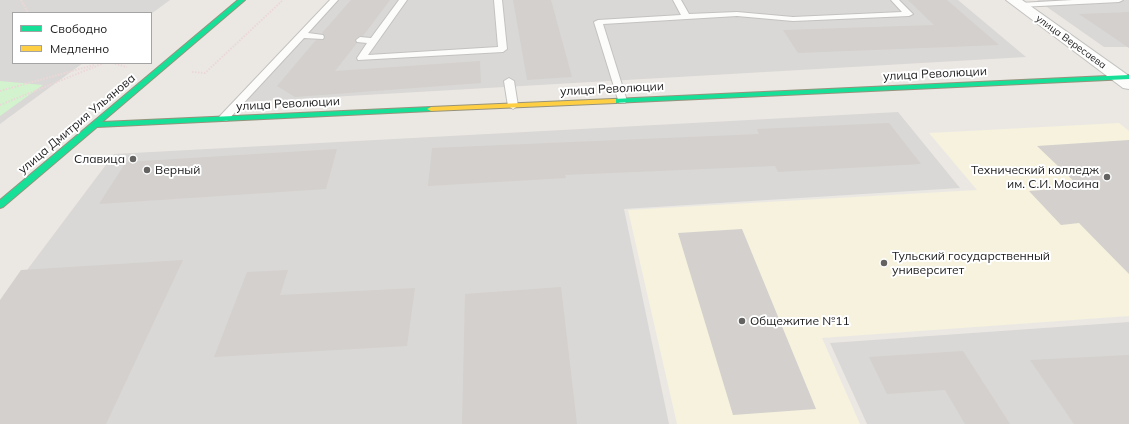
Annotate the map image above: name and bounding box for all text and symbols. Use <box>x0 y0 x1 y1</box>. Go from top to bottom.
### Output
legend <box>12 12 152 64</box>
street label: улица Вересаева <box>1033 12 1109 72</box>
text: Свободно <box>50 21 107 36</box>
text: Медленно <box>50 41 109 56</box>
street label: улица Революции <box>883 64 987 84</box>
street label: улица Дмитрия Ульянова <box>16 71 138 177</box>
street label: улица Революции <box>560 79 664 99</box>
street label: улица Революции <box>236 94 340 114</box>
place label: Славица <box>74 152 125 166</box>
marker: Славица <box>128 154 138 164</box>
place label: Верный <box>155 163 200 177</box>
place label: Технический колледж им. С.И. Мосина <box>971 163 1099 191</box>
marker: Верный <box>142 165 152 175</box>
marker: Технический колледж им. С.И. Мосина <box>1102 172 1112 182</box>
place label: Тульский государственный университет <box>892 249 1050 277</box>
marker: Тульский государственный университет <box>879 258 889 268</box>
place label: Общежитие №11 <box>750 314 850 328</box>
marker: Общежитие №11 <box>737 316 747 326</box>

